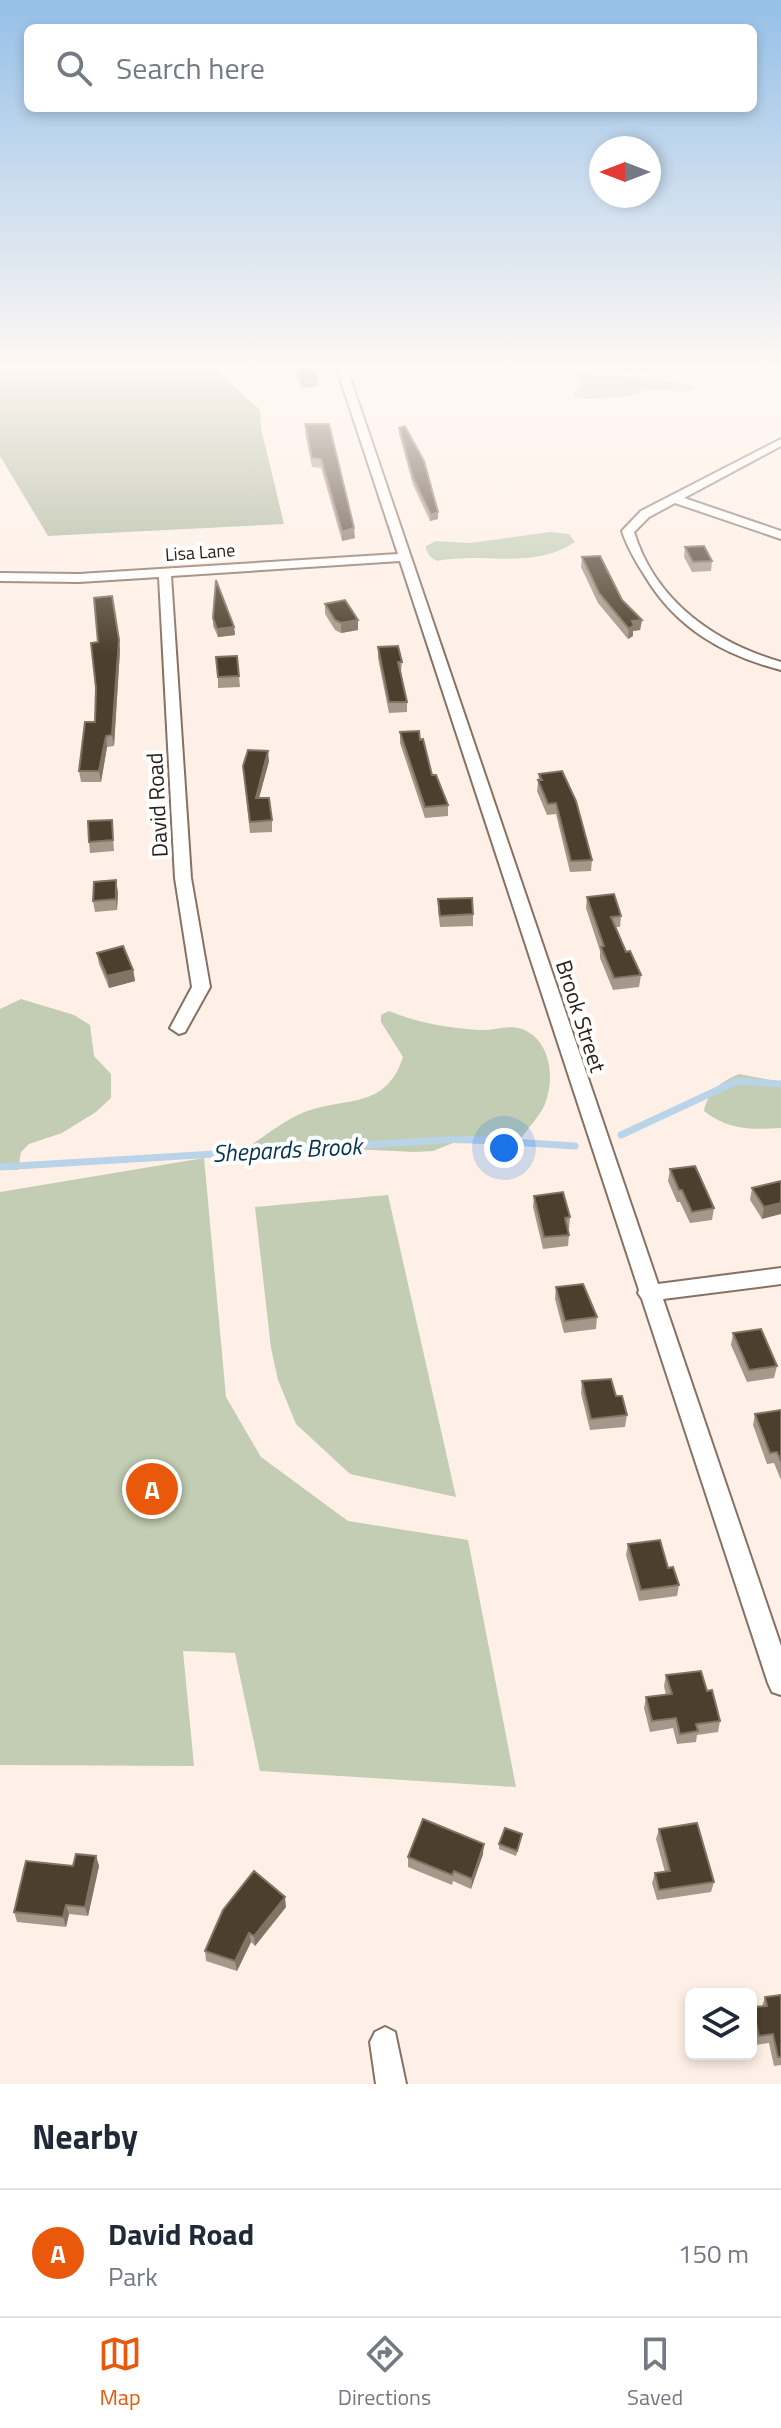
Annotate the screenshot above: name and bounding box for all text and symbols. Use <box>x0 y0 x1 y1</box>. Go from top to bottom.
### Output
search box <box>24 24 757 112</box>
text: Search here <box>116 45 265 91</box>
icon: search <box>52 46 96 90</box>
north arrow <box>589 136 661 208</box>
street label: Lisa Lane <box>164 536 236 568</box>
street label: David Road <box>137 752 177 858</box>
street label: Brook Street <box>547 955 615 1077</box>
water label: Shepards Brook <box>211 1127 366 1171</box>
your location <box>484 1128 524 1168</box>
pin: A <box>126 1459 178 1519</box>
map controls <box>685 1988 757 2060</box>
button: layers <box>685 1988 757 2060</box>
text: Nearby <box>32 2110 138 2162</box>
text: David Road <box>108 2211 254 2257</box>
text: A <box>50 2234 66 2273</box>
text: 150 m <box>678 2234 749 2273</box>
text: Park <box>108 2257 158 2296</box>
tab: Map <box>98 2332 142 2414</box>
tab: Directions <box>338 2332 431 2414</box>
tab: Saved <box>627 2332 683 2414</box>

